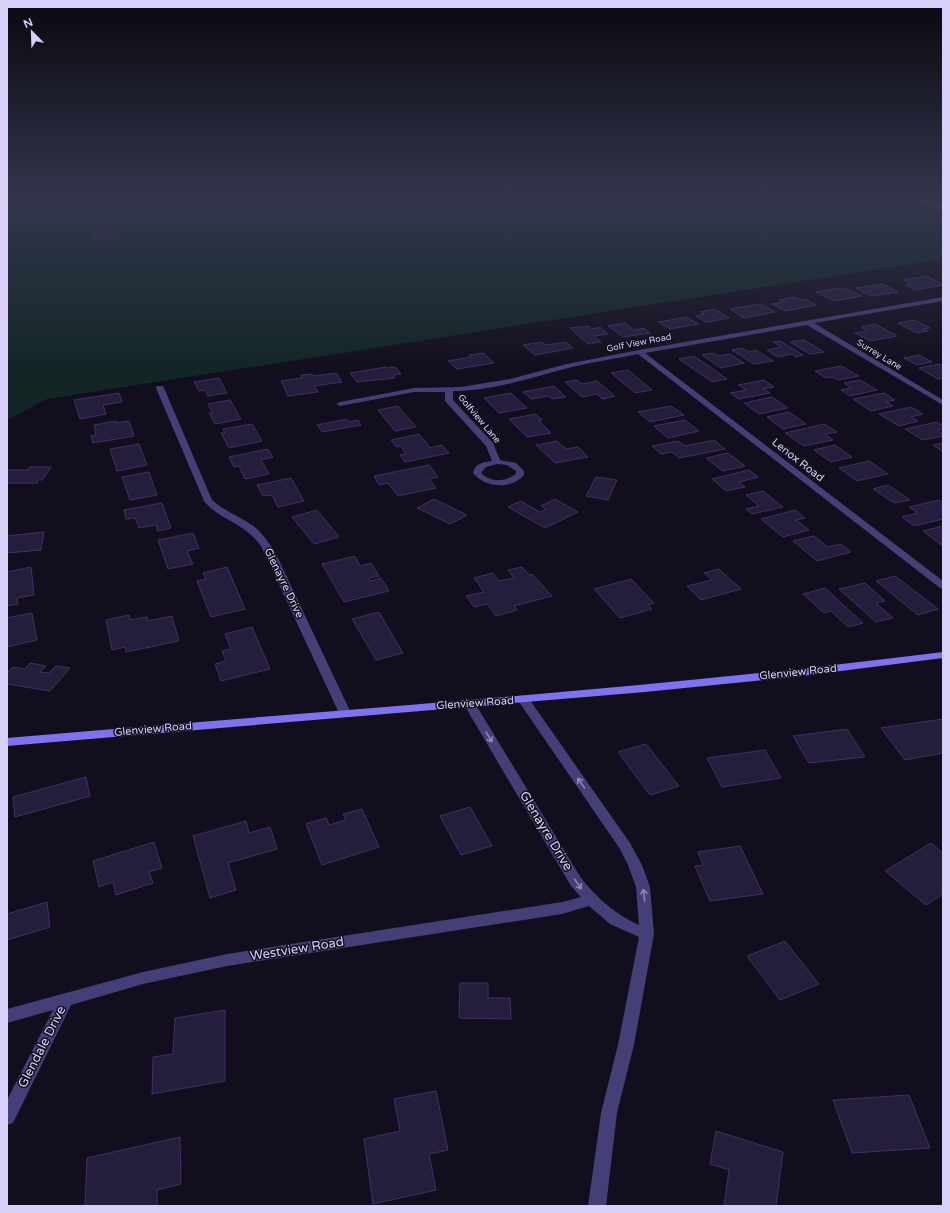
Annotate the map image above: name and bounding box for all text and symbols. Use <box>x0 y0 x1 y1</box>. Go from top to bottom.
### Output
north arrow <box>12 12 52 52</box>
text: N <box>22 16 35 31</box>
street label: Golf View Road <box>606 331 672 355</box>
street label: Surrey Lane <box>854 337 904 373</box>
street label: Golfview Lane <box>455 392 503 446</box>
street label: Lenox Road <box>769 436 827 484</box>
street label: Glenayre Drive <box>261 546 307 620</box>
street label: Glenview Road <box>759 661 837 683</box>
street label: Glenview Road <box>436 694 514 712</box>
street label: Glenview Road <box>114 719 192 739</box>
one-way arrow <box>486 731 494 743</box>
one-way arrow <box>577 777 585 788</box>
street label: Glenayre Drive <box>516 788 576 874</box>
one-way arrow <box>574 878 582 889</box>
one-way arrow <box>640 889 648 902</box>
street label: Westview Road <box>249 934 345 964</box>
street label: Glendale Drive <box>14 1003 70 1091</box>

